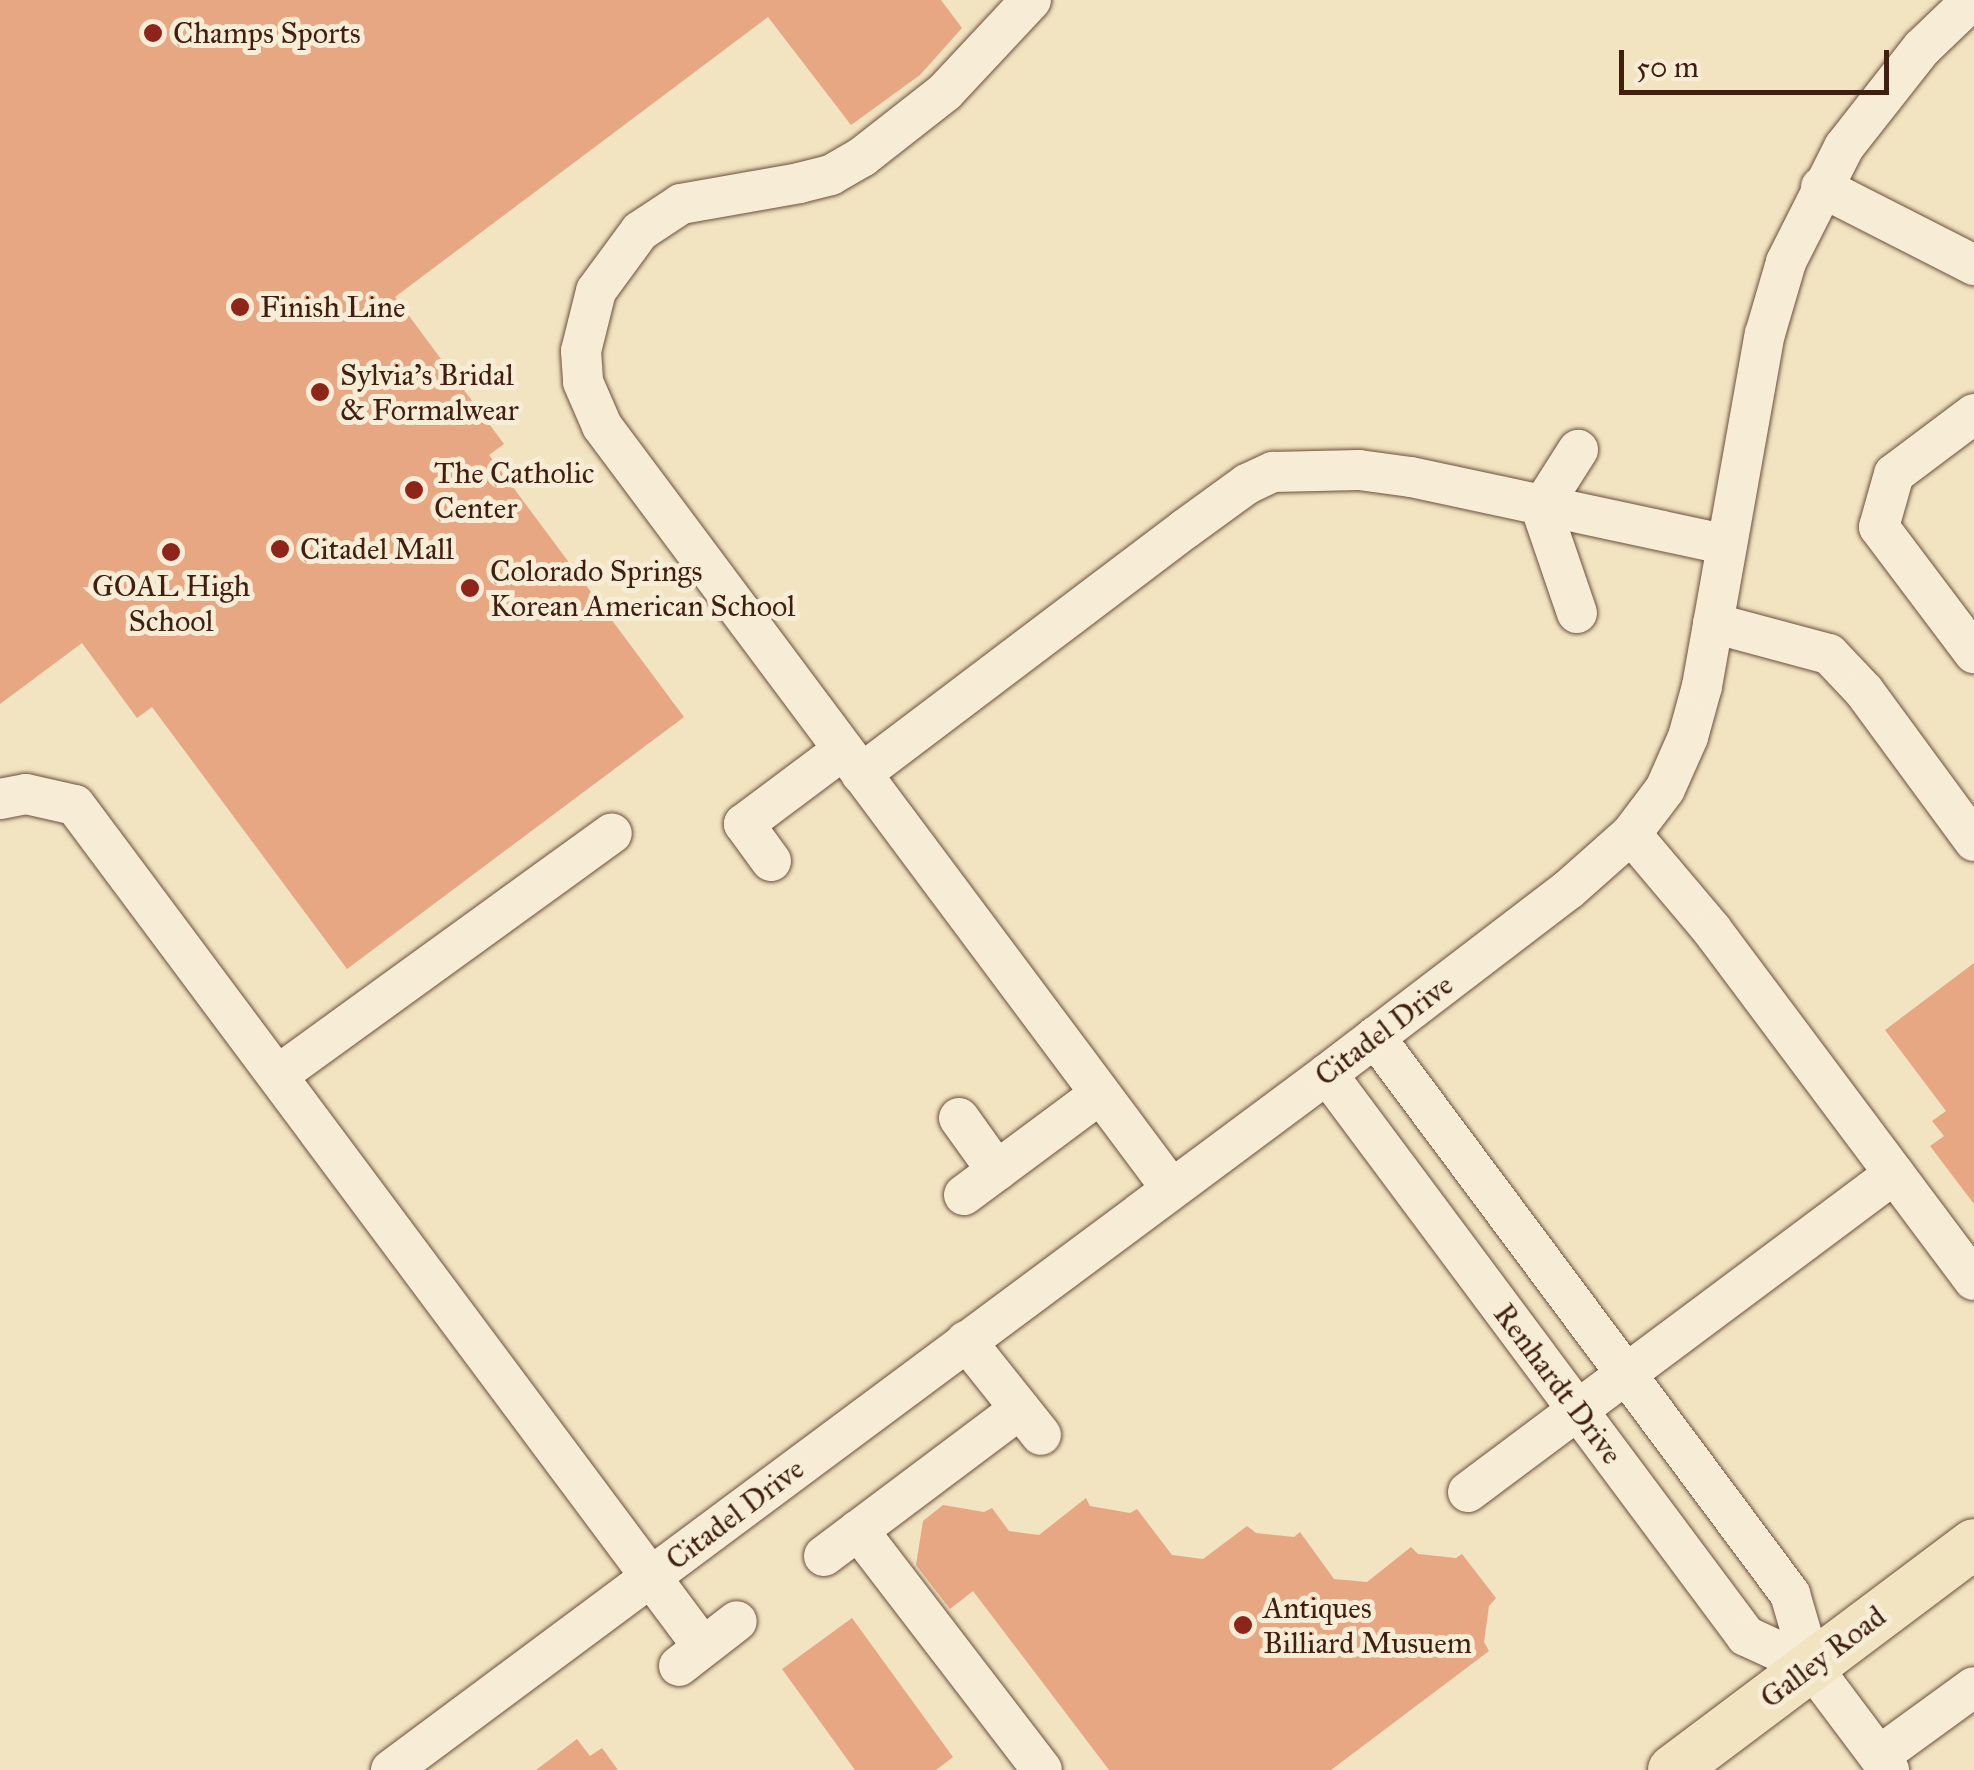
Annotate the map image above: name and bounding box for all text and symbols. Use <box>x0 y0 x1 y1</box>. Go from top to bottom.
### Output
place label: Champs Sports <box>173 15 361 51</box>
marker: Champs Sports <box>142 22 164 44</box>
scale bar <box>1624 30 1894 92</box>
text: 50 m <box>1636 49 1699 85</box>
place label: Finish Line <box>260 289 406 325</box>
marker: Finish Line <box>229 296 251 318</box>
place label: Sylvia's Bridal & Formalwear <box>340 357 519 428</box>
marker: Sylvia's Bridal & Formalwear <box>309 381 331 403</box>
place label: The Catholic Center <box>434 455 595 526</box>
marker: The Catholic Center <box>403 479 425 501</box>
place label: Citadel Mall <box>300 531 454 567</box>
marker: Citadel Mall <box>269 538 291 560</box>
marker: GOAL High School <box>160 541 182 563</box>
place label: Colorado Springs Korean American School <box>490 553 795 624</box>
place label: GOAL High School <box>92 568 250 638</box>
marker: Colorado Springs Korean American School <box>459 577 481 599</box>
street label: Citadel Drive <box>1308 966 1460 1094</box>
street label: Renhardt Drive <box>1486 1297 1630 1471</box>
street label: Citadel Drive <box>659 1450 811 1578</box>
place label: Antiques Billiard Musuem <box>1263 1590 1472 1660</box>
street label: Galley Road <box>1753 1598 1893 1716</box>
marker: Antiques Billiard Musuem <box>1232 1614 1254 1636</box>

